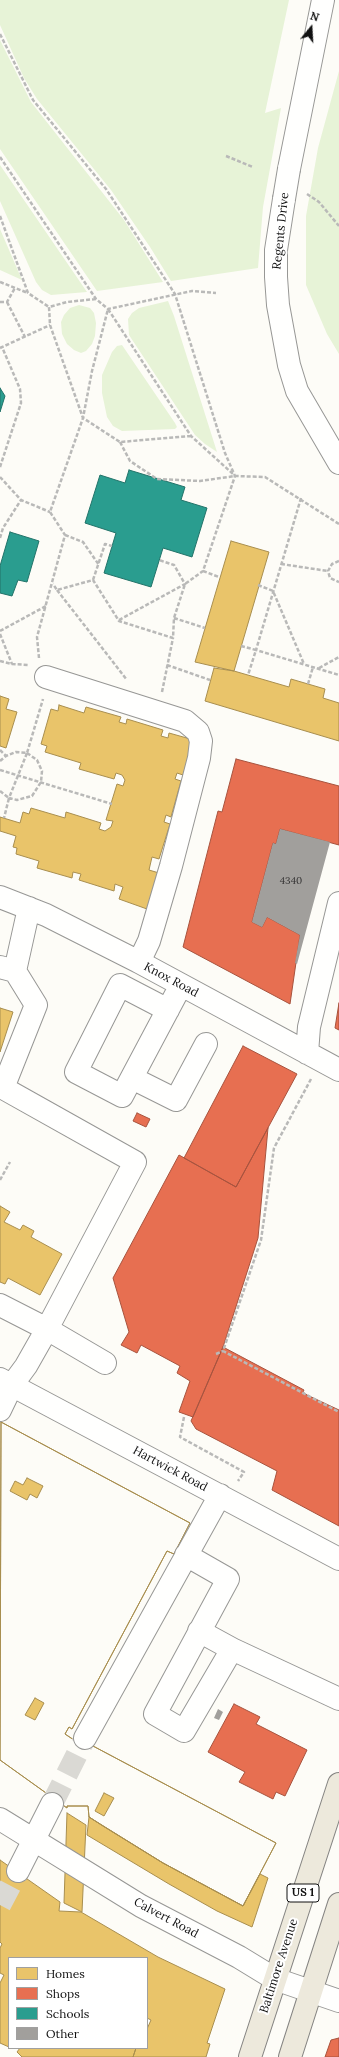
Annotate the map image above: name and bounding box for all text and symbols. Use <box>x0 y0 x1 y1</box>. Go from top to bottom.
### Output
north arrow <box>291 8 331 48</box>
text: N <box>308 9 321 25</box>
street label: Regents Drive <box>270 192 292 270</box>
house number: 4340 <box>280 875 302 887</box>
street label: Knox Road <box>141 960 201 1000</box>
street label: Hartwick Road <box>130 1443 210 1495</box>
road number: US 1 <box>287 1884 319 1902</box>
street label: Calvert Road <box>131 1895 201 1941</box>
street label: Baltimore Avenue <box>257 1917 301 2015</box>
legend <box>8 1957 148 2049</box>
text: Homes <box>46 1966 85 1981</box>
text: Shops <box>46 1986 80 2001</box>
text: Schools <box>46 2006 89 2021</box>
text: Other <box>46 2026 79 2041</box>

